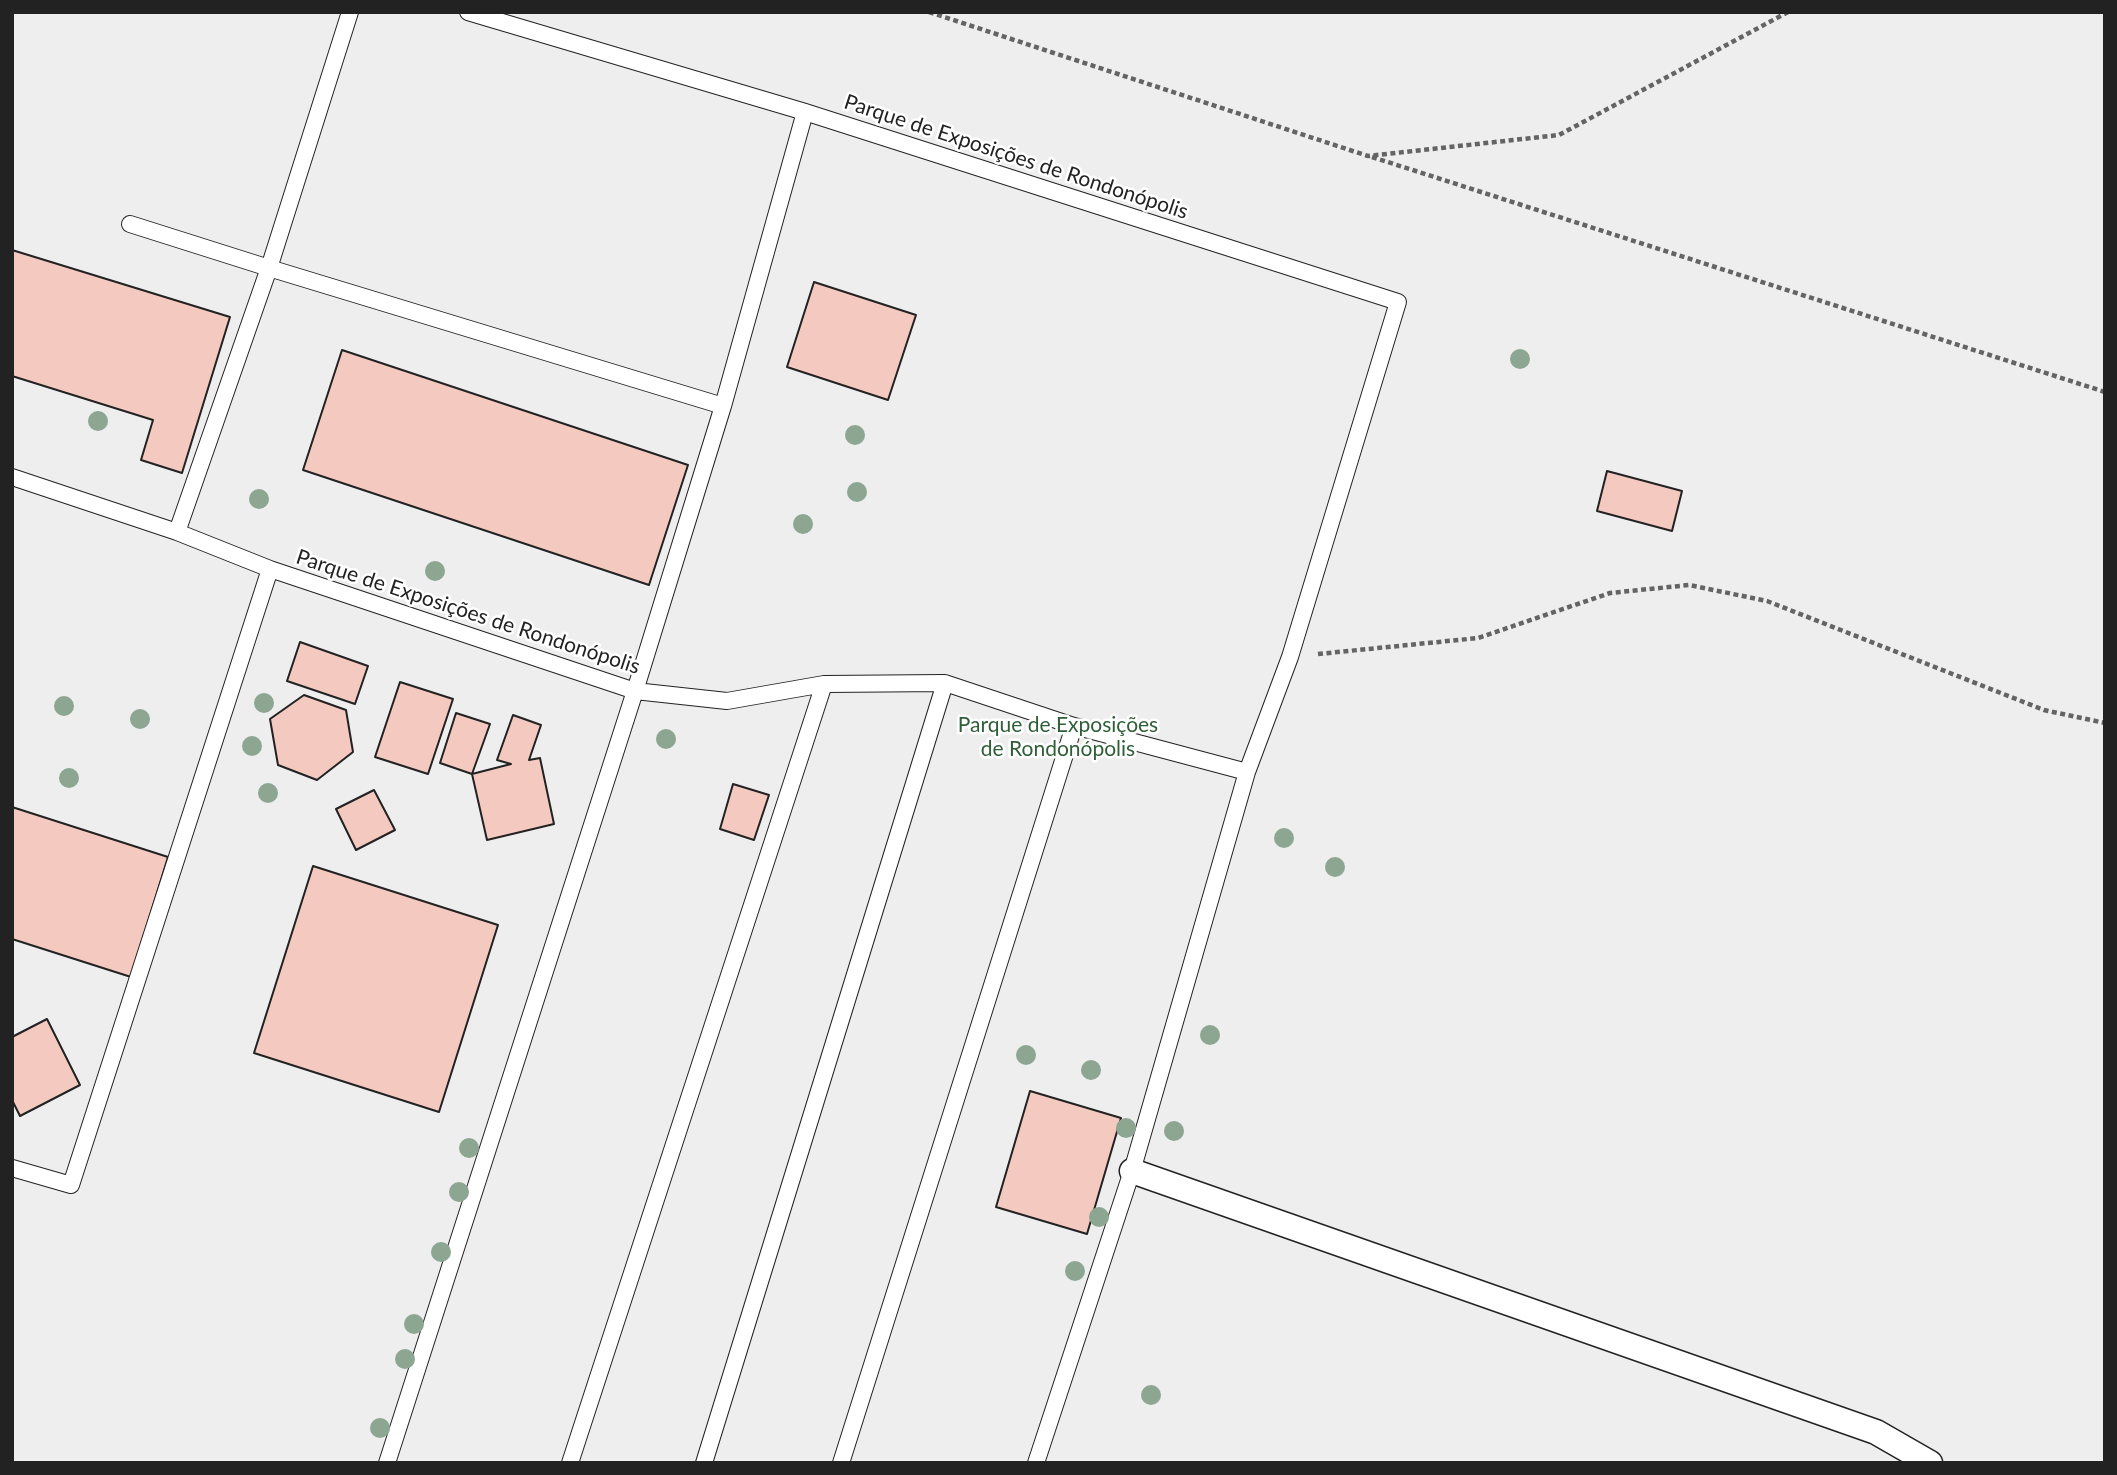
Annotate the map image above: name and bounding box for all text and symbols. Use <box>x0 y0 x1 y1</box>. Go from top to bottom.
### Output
street label: Parque de Exposições de Rondonópolis <box>841 89 1191 225</box>
street label: Parque de Exposições de Rondonópolis <box>293 544 643 680</box>
park label: Parque de Exposições de Rondonópolis <box>958 712 1158 762</box>

